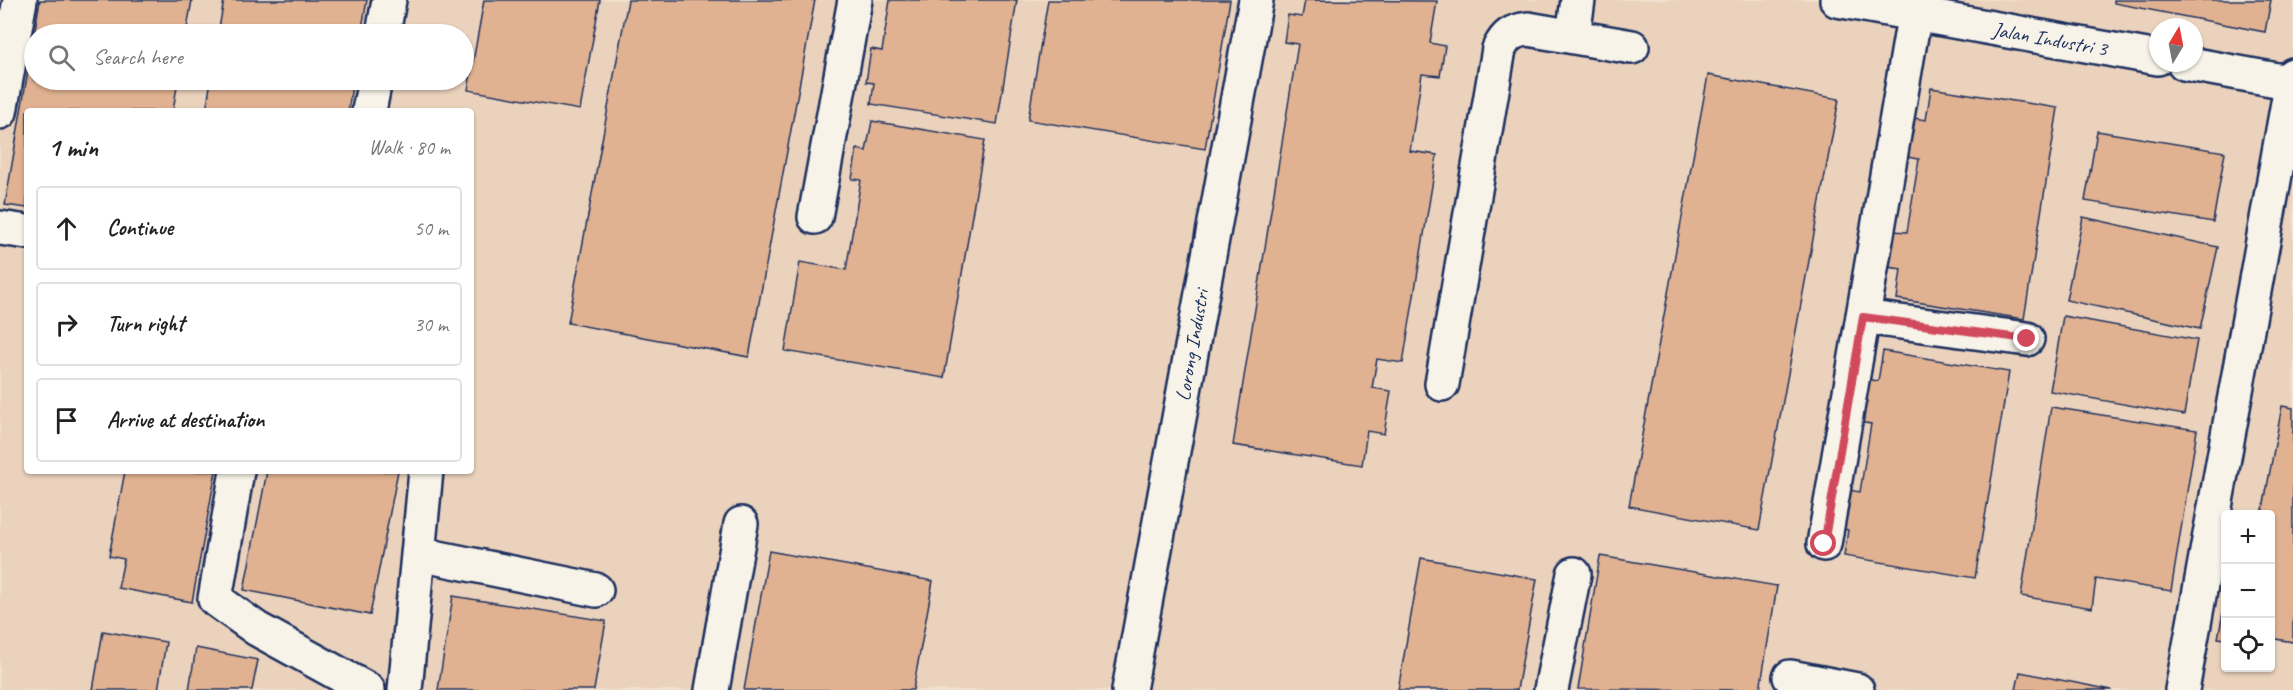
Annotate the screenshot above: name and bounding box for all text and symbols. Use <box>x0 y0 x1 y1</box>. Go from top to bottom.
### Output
street label: Jalan Industri 3 <box>1990 16 2111 62</box>
north arrow <box>2149 18 2203 72</box>
search box <box>24 24 474 90</box>
icon: search <box>45 41 78 74</box>
text: Search here <box>93 43 183 71</box>
text: 1 min <box>48 131 98 164</box>
text: Walk · 80 m <box>369 135 450 160</box>
icon: ahead <box>50 212 83 245</box>
text: Continue <box>107 214 173 242</box>
text: 50 m <box>414 216 448 241</box>
street label: Lorong Industri <box>1169 284 1215 403</box>
icon: right <box>50 308 83 341</box>
text: Turn right <box>107 310 184 338</box>
text: 30 m <box>414 312 448 337</box>
route end <box>2013 325 2039 351</box>
icon: arrive <box>50 404 83 437</box>
text: Arrive at destination <box>107 406 264 434</box>
map controls <box>2221 510 2275 672</box>
button: + <box>2221 510 2275 564</box>
route start <box>1810 530 1836 556</box>
button: − <box>2221 564 2275 618</box>
button: locate <box>2221 618 2275 672</box>

